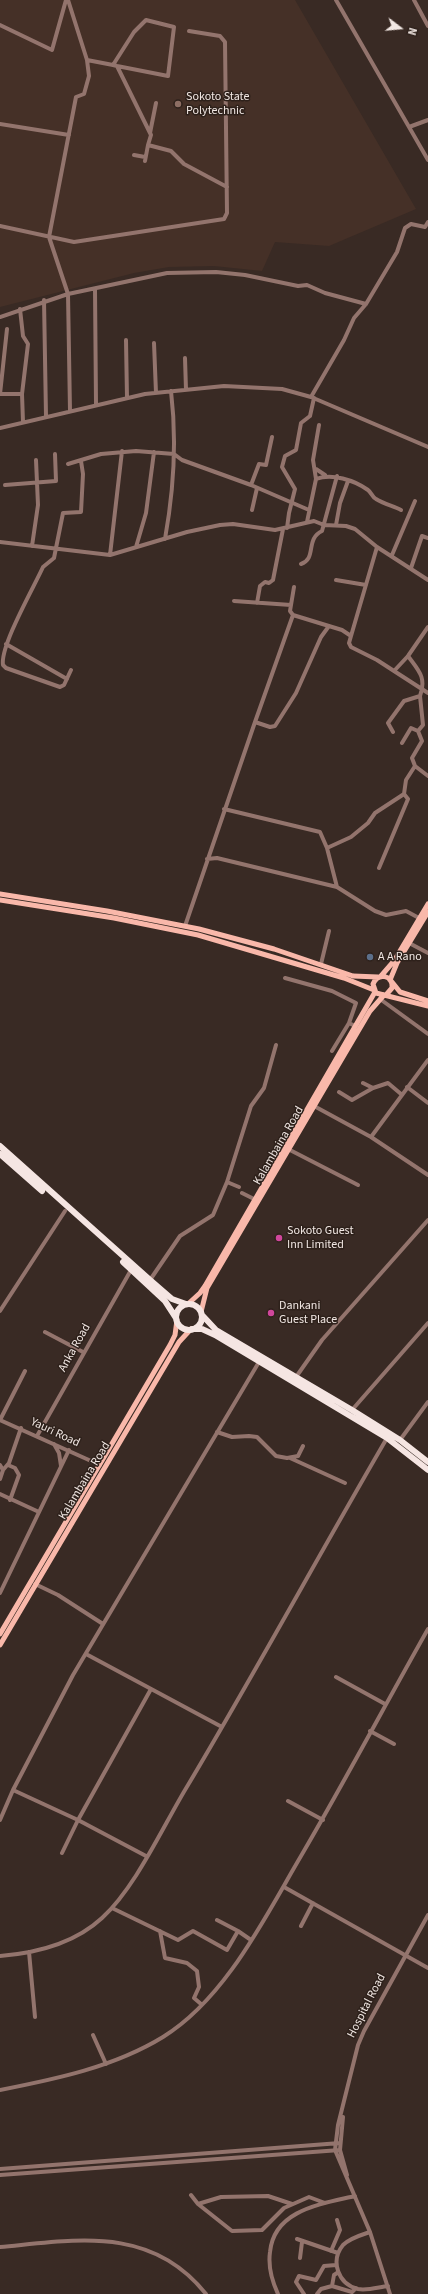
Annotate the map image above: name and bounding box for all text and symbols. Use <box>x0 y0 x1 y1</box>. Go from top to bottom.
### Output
north arrow <box>380 8 420 48</box>
text: N <box>404 26 420 37</box>
place label: Sokoto State Polytechnic <box>186 90 249 118</box>
marker: Sokoto State Polytechnic <box>173 99 183 109</box>
place label: A A Rano <box>378 950 422 964</box>
marker: A A Rano <box>365 952 375 962</box>
street label: Kalambaina Road <box>251 1104 307 1188</box>
place label: Sokoto Guest Inn Limited <box>287 1224 353 1252</box>
marker: Sokoto Guest Inn Limited <box>274 1233 284 1243</box>
place label: Dankani Guest Place <box>279 1299 337 1327</box>
marker: Dankani Guest Place <box>266 1308 276 1318</box>
street label: Anka Road <box>56 1321 94 1375</box>
street label: Yauri Road <box>28 1415 82 1451</box>
street label: Kalambaina Road <box>56 1439 114 1523</box>
street label: Hospital Road <box>345 1972 389 2040</box>

